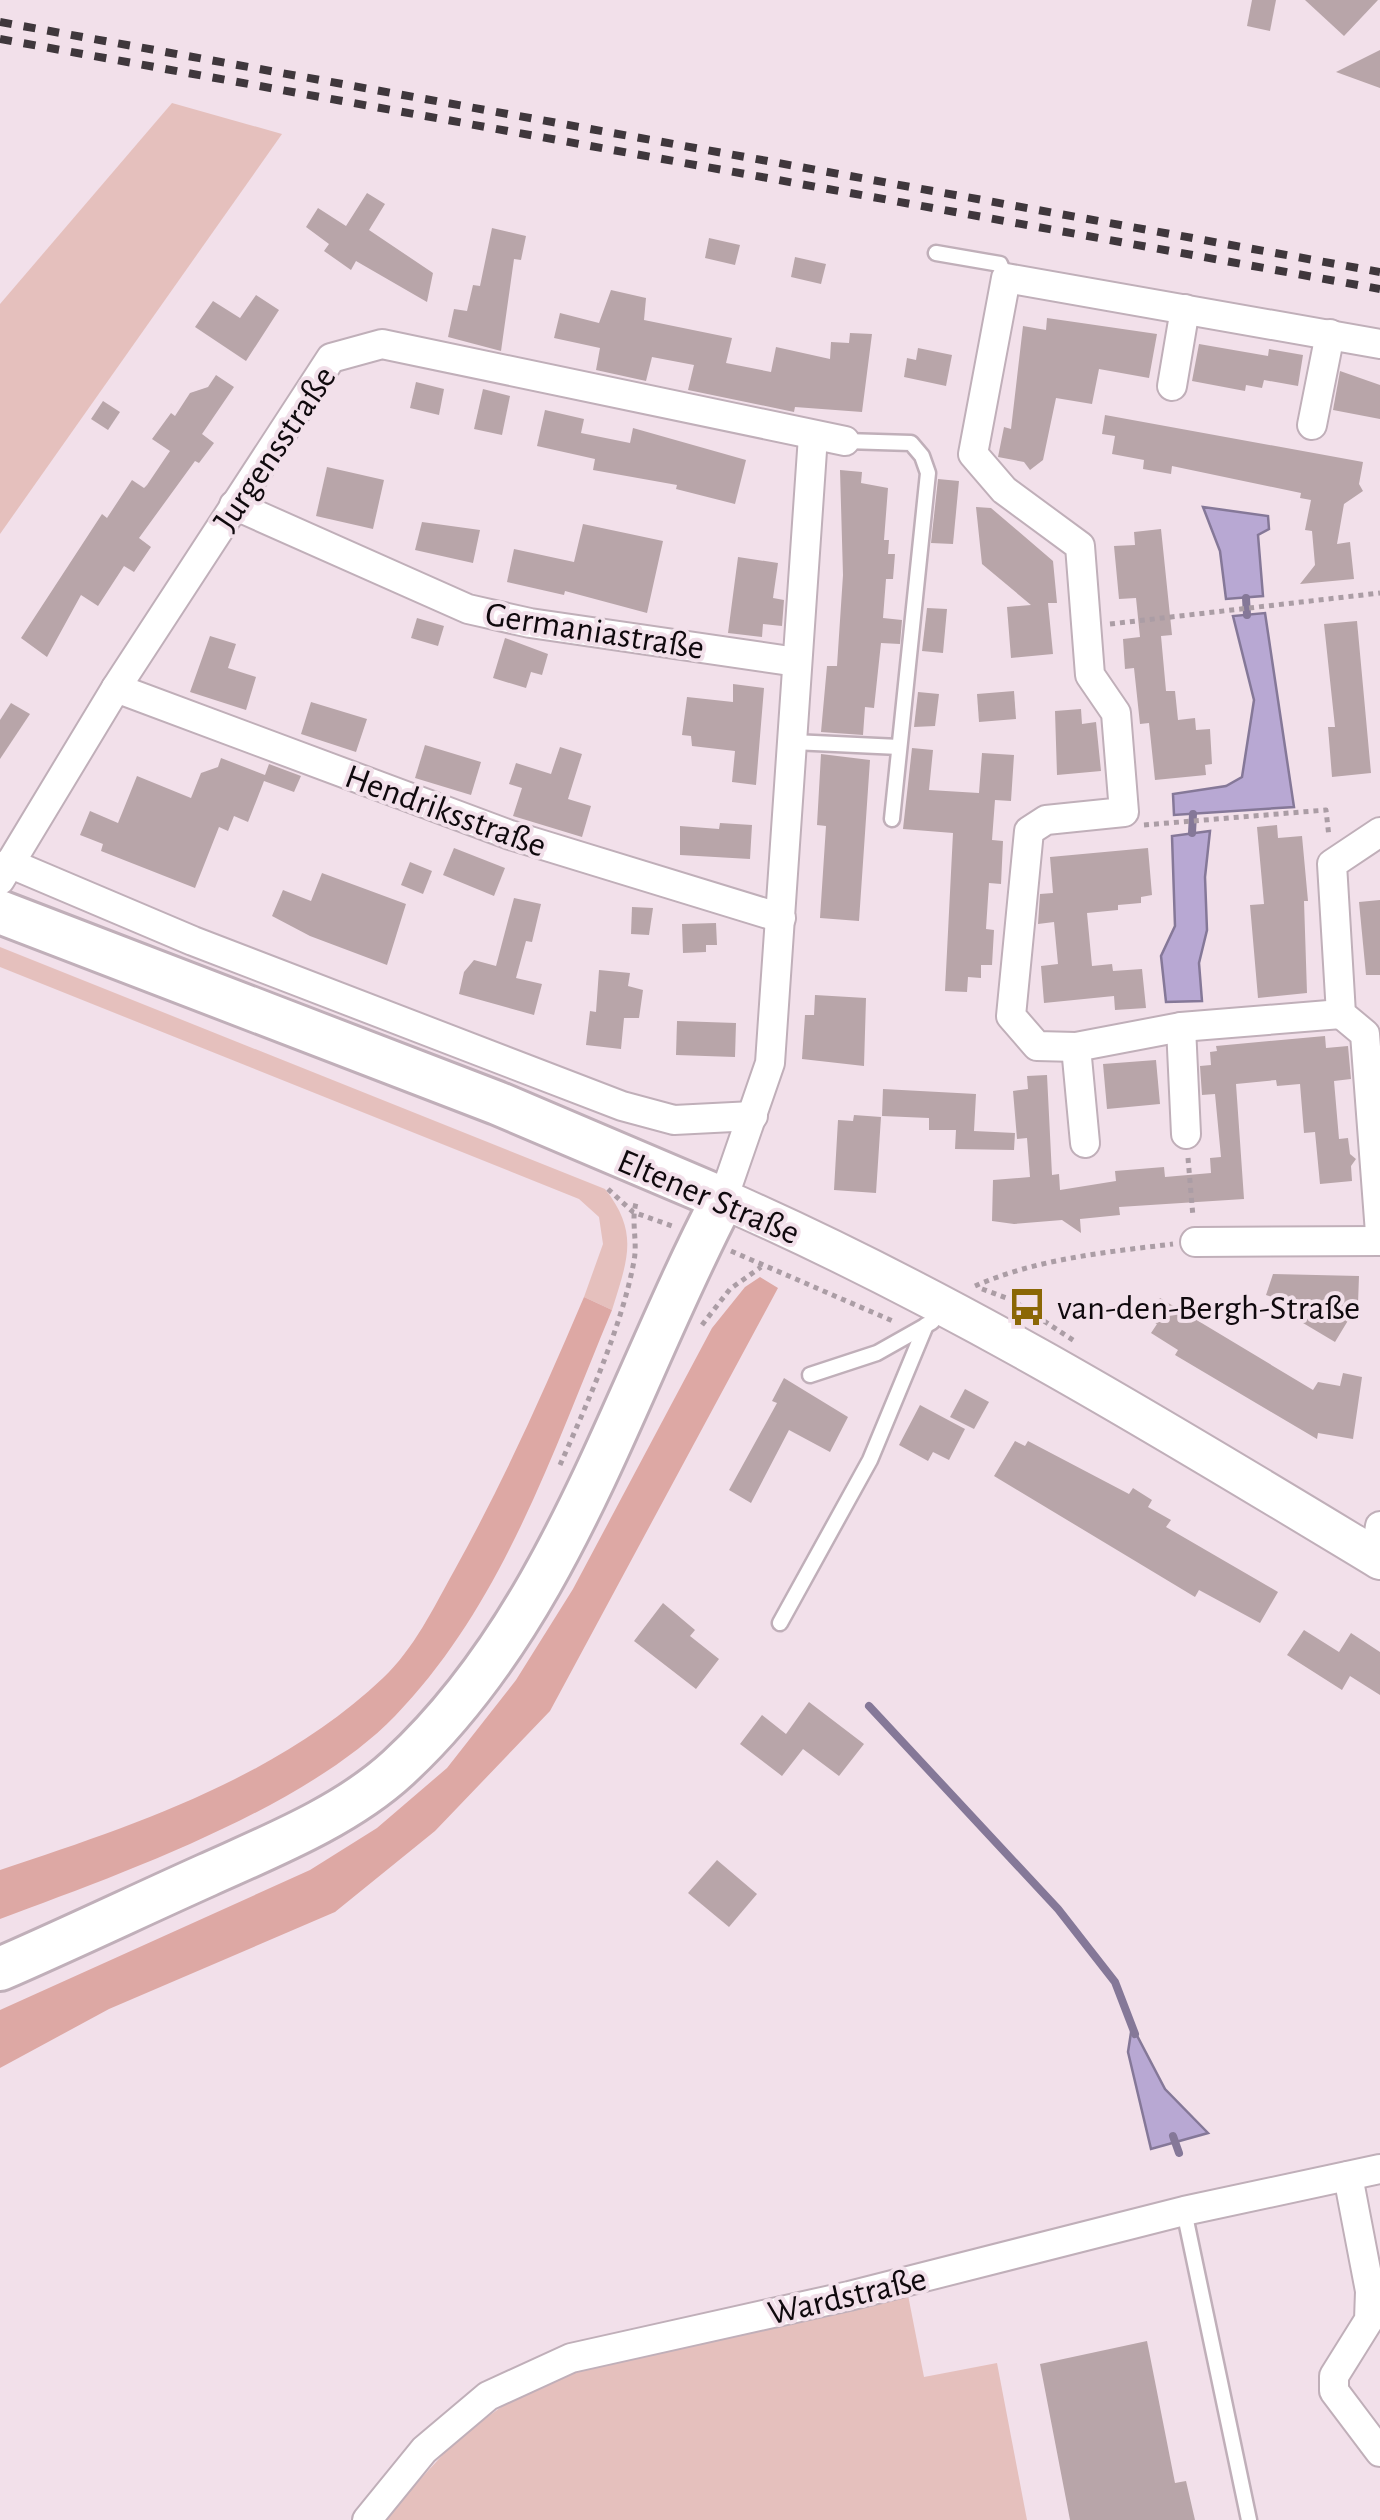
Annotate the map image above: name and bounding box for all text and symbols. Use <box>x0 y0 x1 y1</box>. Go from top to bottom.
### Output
street label: Jurgensstraße <box>208 360 343 537</box>
street label: Germaniastraße <box>483 597 707 666</box>
street label: Hendriksstraße <box>340 759 551 864</box>
street label: Eltener Straße <box>612 1143 804 1251</box>
bus stop icon: van-den-Bergh-Straße <box>1006 1286 1048 1328</box>
place label: van-den-Bergh-Straße <box>1057 1291 1360 1326</box>
street label: Wardstraße <box>765 2261 930 2332</box>

